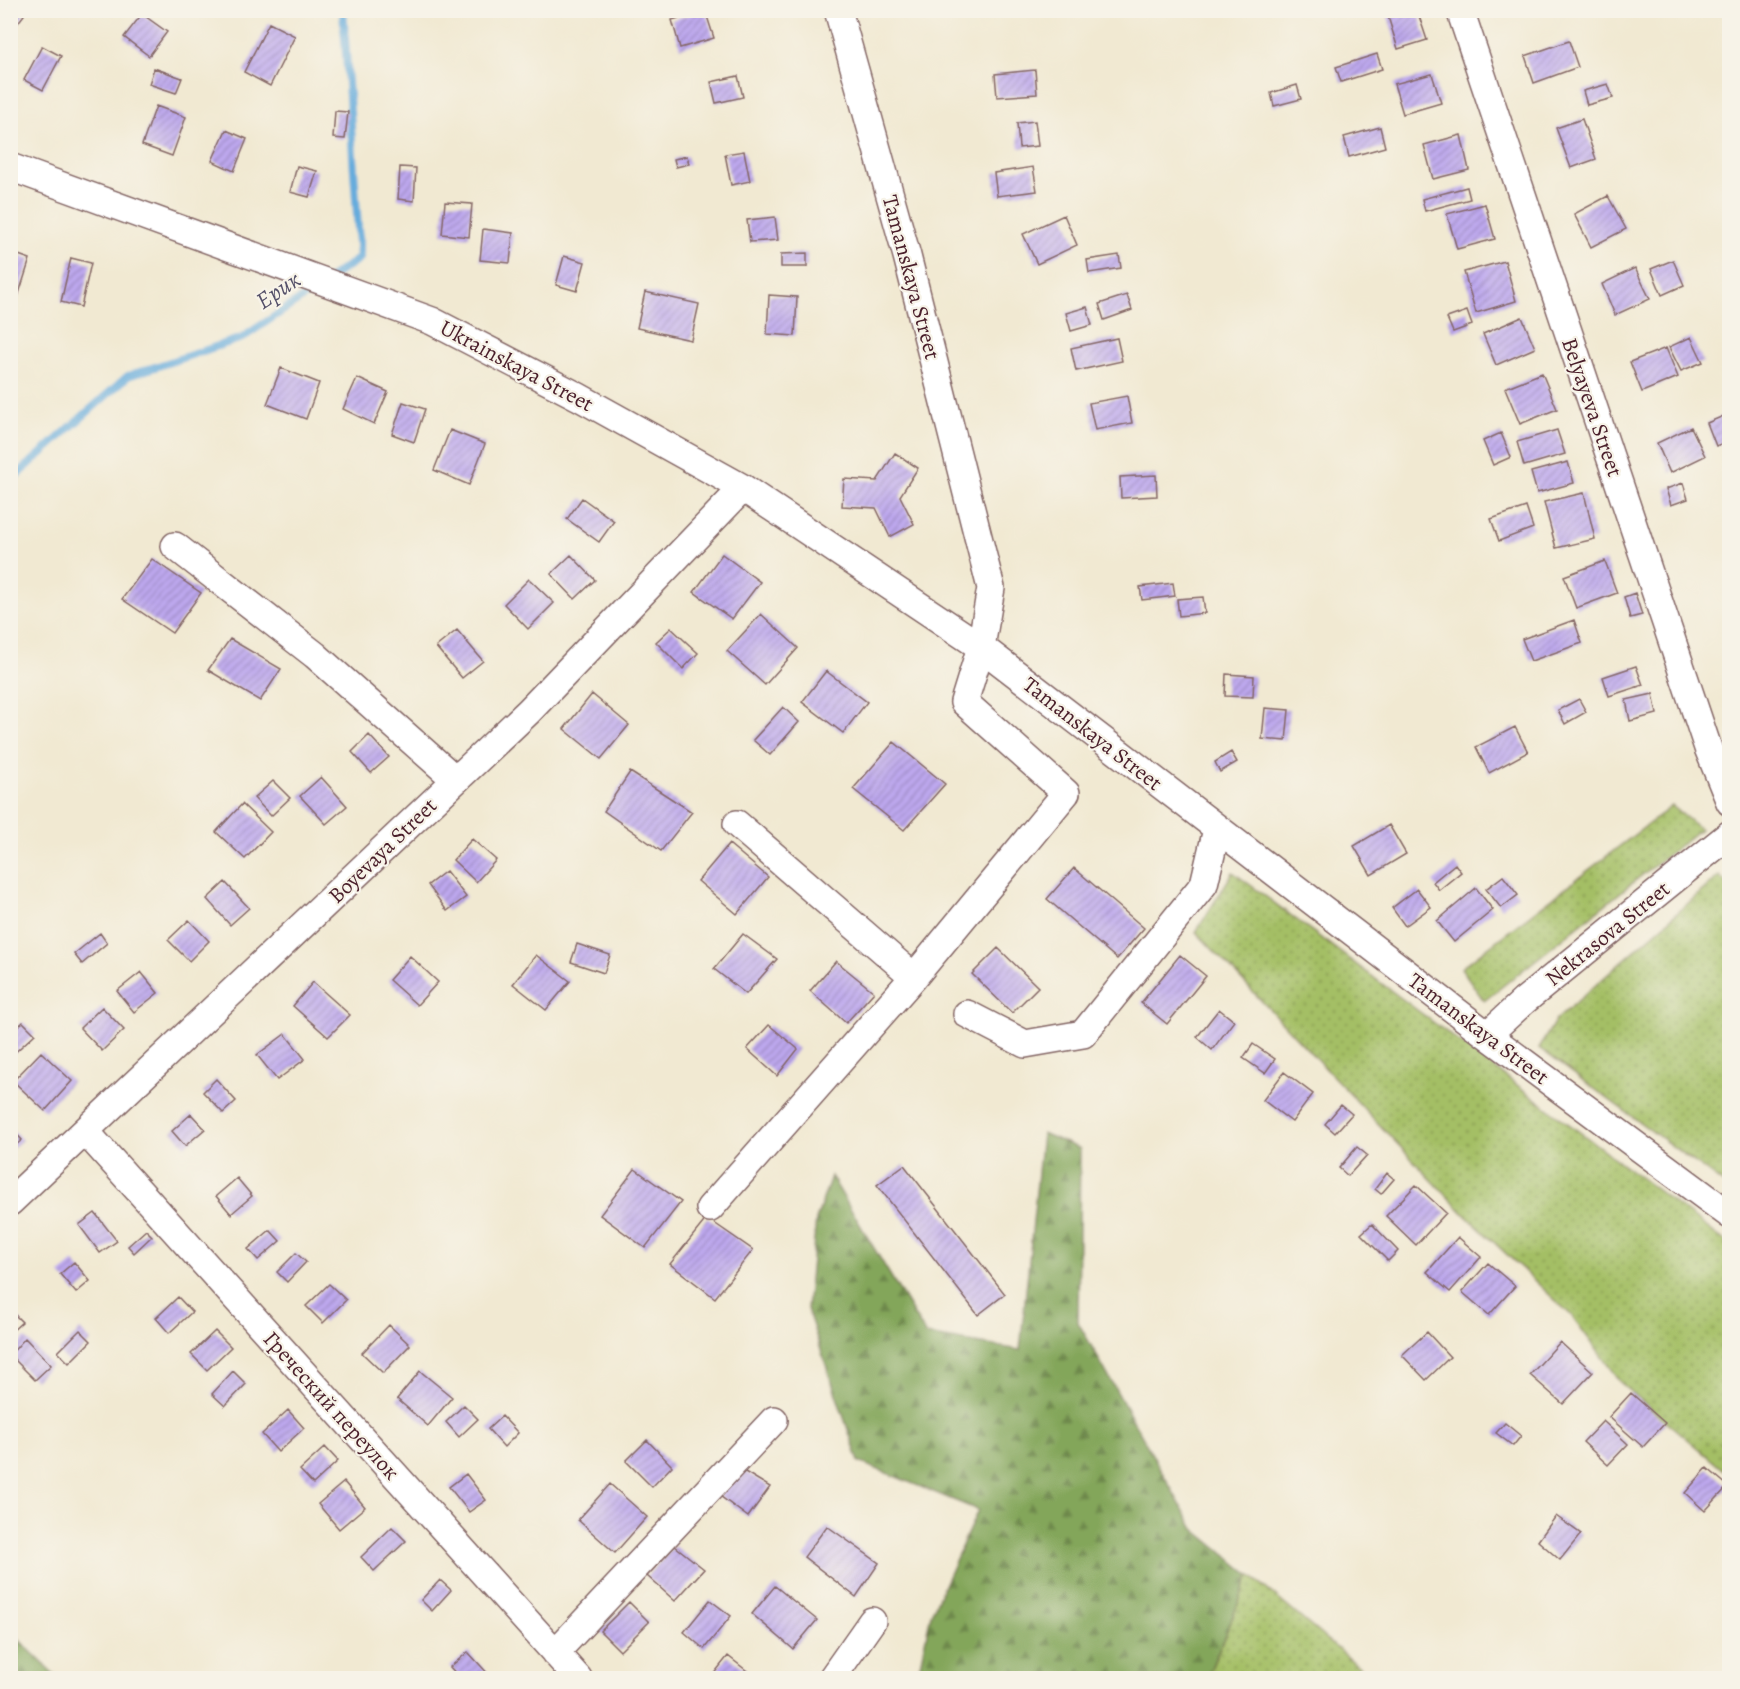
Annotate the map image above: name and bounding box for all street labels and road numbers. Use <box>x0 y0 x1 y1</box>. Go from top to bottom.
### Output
street label: Tamanskaya Street <box>875 192 947 363</box>
street label: Ukrainskaya Street <box>434 313 599 419</box>
street label: Belyayeva Street <box>1554 334 1630 481</box>
street label: Tamanskaya Street <box>1017 670 1168 798</box>
street label: Boyevaya Street <box>322 791 444 910</box>
street label: Nekrasova Street <box>1539 874 1676 993</box>
street label: Tamanskaya Street <box>1402 966 1555 1092</box>
street label: Греческий переулок <box>256 1325 406 1487</box>

